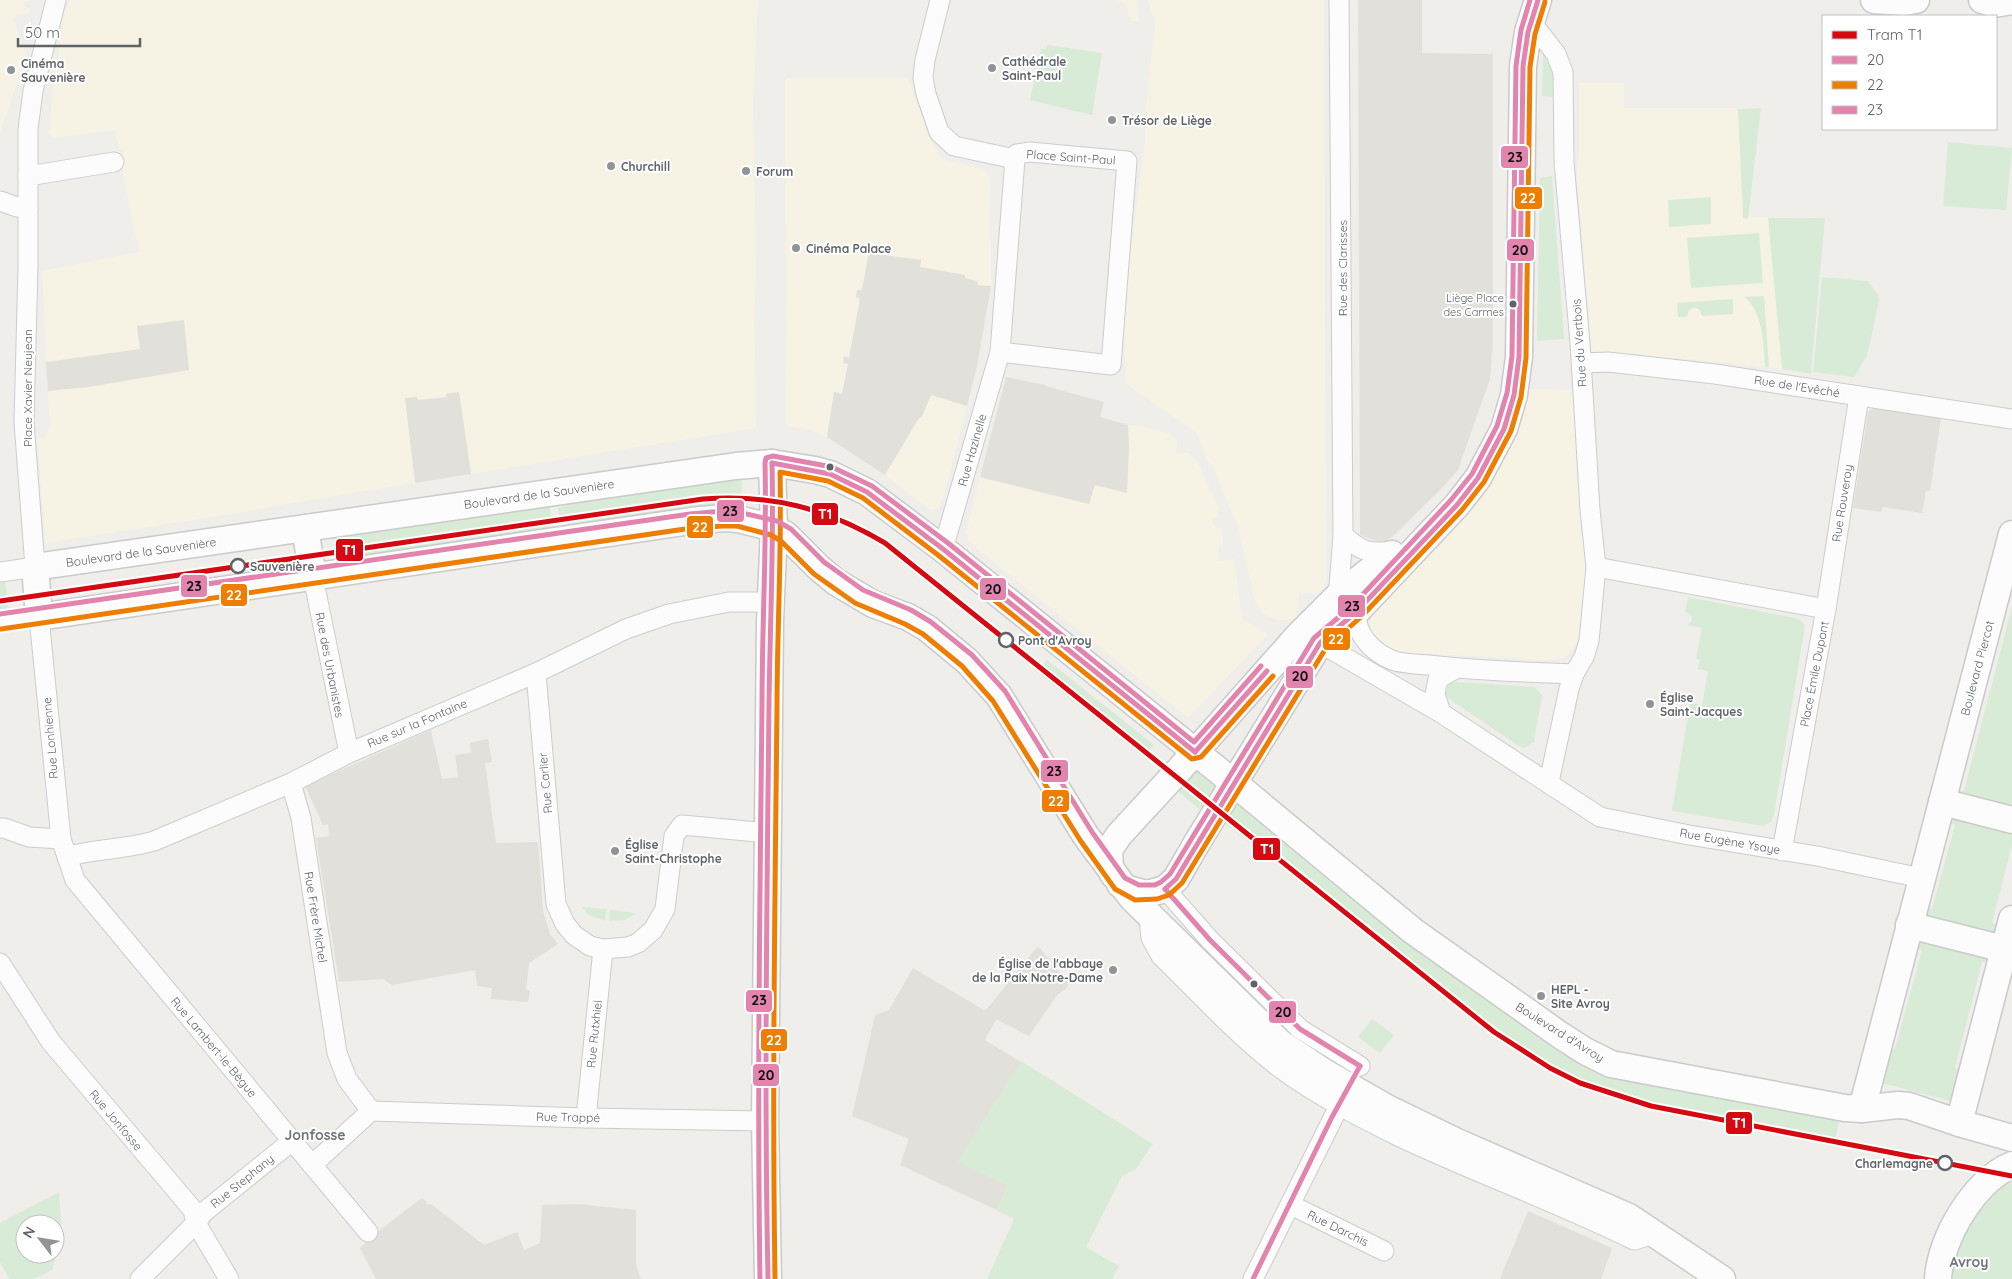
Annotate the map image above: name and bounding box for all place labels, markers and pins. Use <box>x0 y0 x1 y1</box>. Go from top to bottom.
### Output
place label: Cathédrale Saint-Paul <box>1002 54 1066 83</box>
place label: Cinéma Sauvenière <box>21 56 85 85</box>
marker: Cathédrale Saint-Paul <box>986 62 998 74</box>
marker: Cinéma Sauvenière <box>5 64 17 76</box>
place label: Trésor de Liège <box>1122 113 1212 128</box>
marker: Trésor de Liège <box>1106 114 1118 126</box>
place label: Churchill <box>621 159 670 174</box>
marker: Churchill <box>605 160 617 172</box>
place label: Forum <box>756 164 793 179</box>
marker: Forum <box>740 165 752 177</box>
place label: Cinéma Palace <box>806 241 891 256</box>
marker: Cinéma Palace <box>790 242 802 254</box>
place label: Liège Place des Carmes <box>1443 291 1504 319</box>
marker: Liège Place des Carmes <box>1508 299 1518 309</box>
unlabelled marker <box>825 462 835 472</box>
marker: Sauvenière <box>230 558 246 574</box>
place label: Sauvenière <box>250 559 314 574</box>
marker: Pont d'Avroy <box>998 632 1014 648</box>
place label: Pont d'Avroy <box>1018 633 1092 648</box>
place label: Église Saint-Jacques <box>1660 690 1742 719</box>
marker: Église Saint-Jacques <box>1644 698 1656 710</box>
place label: Église Saint-Christophe <box>625 837 722 866</box>
marker: Église Saint-Christophe <box>609 845 621 857</box>
place label: Église de l'abbaye de la Paix Notre-Dame <box>972 956 1103 985</box>
marker: Église de l'abbaye de la Paix Notre-Dame <box>1107 964 1119 976</box>
unlabelled marker <box>1249 979 1259 989</box>
place label: HEPL - Site Avroy <box>1551 982 1610 1011</box>
marker: HEPL - Site Avroy <box>1535 990 1547 1002</box>
marker: Charlemagne <box>1937 1155 1953 1171</box>
place label: Charlemagne <box>1855 1156 1933 1171</box>

